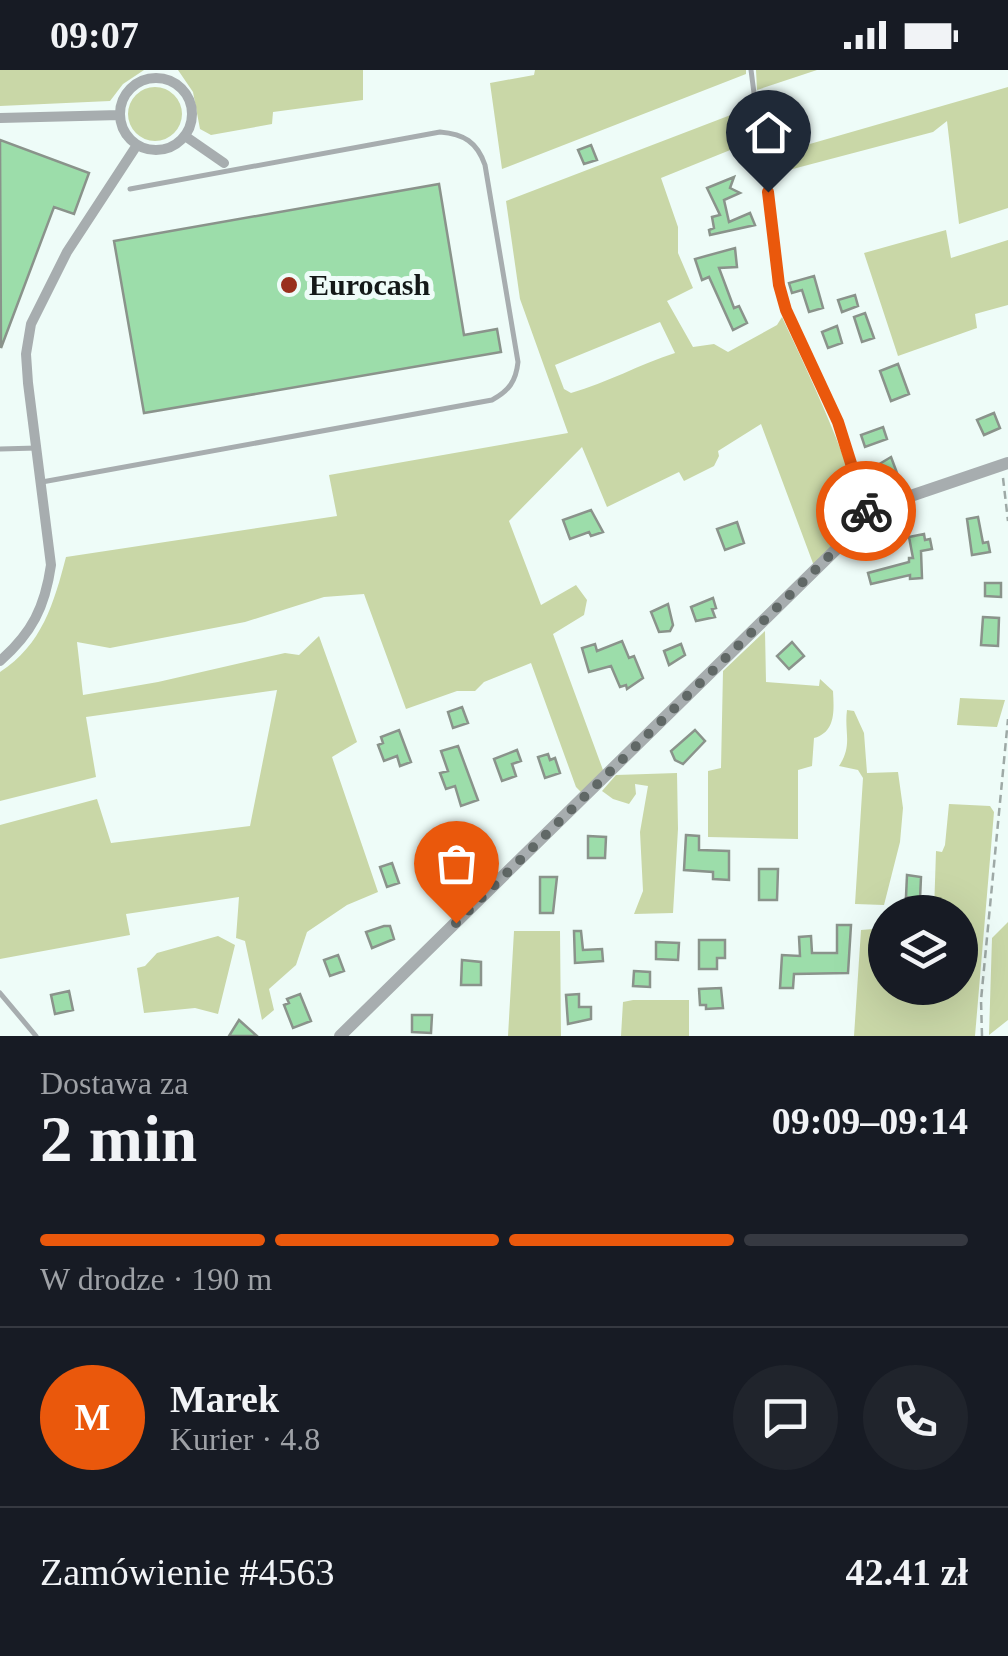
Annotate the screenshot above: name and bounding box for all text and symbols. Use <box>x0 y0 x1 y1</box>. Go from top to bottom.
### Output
text: 09:07 <box>50 14 139 56</box>
pin <box>726 90 811 193</box>
icon: home <box>741 105 796 160</box>
place label: Eurocash <box>309 268 430 301</box>
marker: Eurocash <box>278 274 300 296</box>
courier <box>816 461 916 561</box>
icon: bike <box>839 484 894 539</box>
pin <box>414 821 499 924</box>
icon: bag <box>429 836 484 891</box>
map controls <box>868 895 978 1005</box>
button: layers <box>868 895 978 1005</box>
text: Dostawa za <box>40 1065 188 1101</box>
text: 09:09–09:14 <box>772 1100 968 1142</box>
text: 2 min <box>40 1103 197 1175</box>
text: W drodze · 190 m <box>40 1261 272 1297</box>
button: chat <box>733 1365 838 1470</box>
button: phone <box>863 1365 968 1470</box>
text: Marek <box>170 1378 279 1420</box>
text: M <box>75 1396 110 1438</box>
text: Kurier · 4.8 <box>170 1421 320 1457</box>
text: Zamówienie #4563 <box>40 1551 334 1593</box>
text: 42.41 zł <box>846 1551 968 1593</box>

